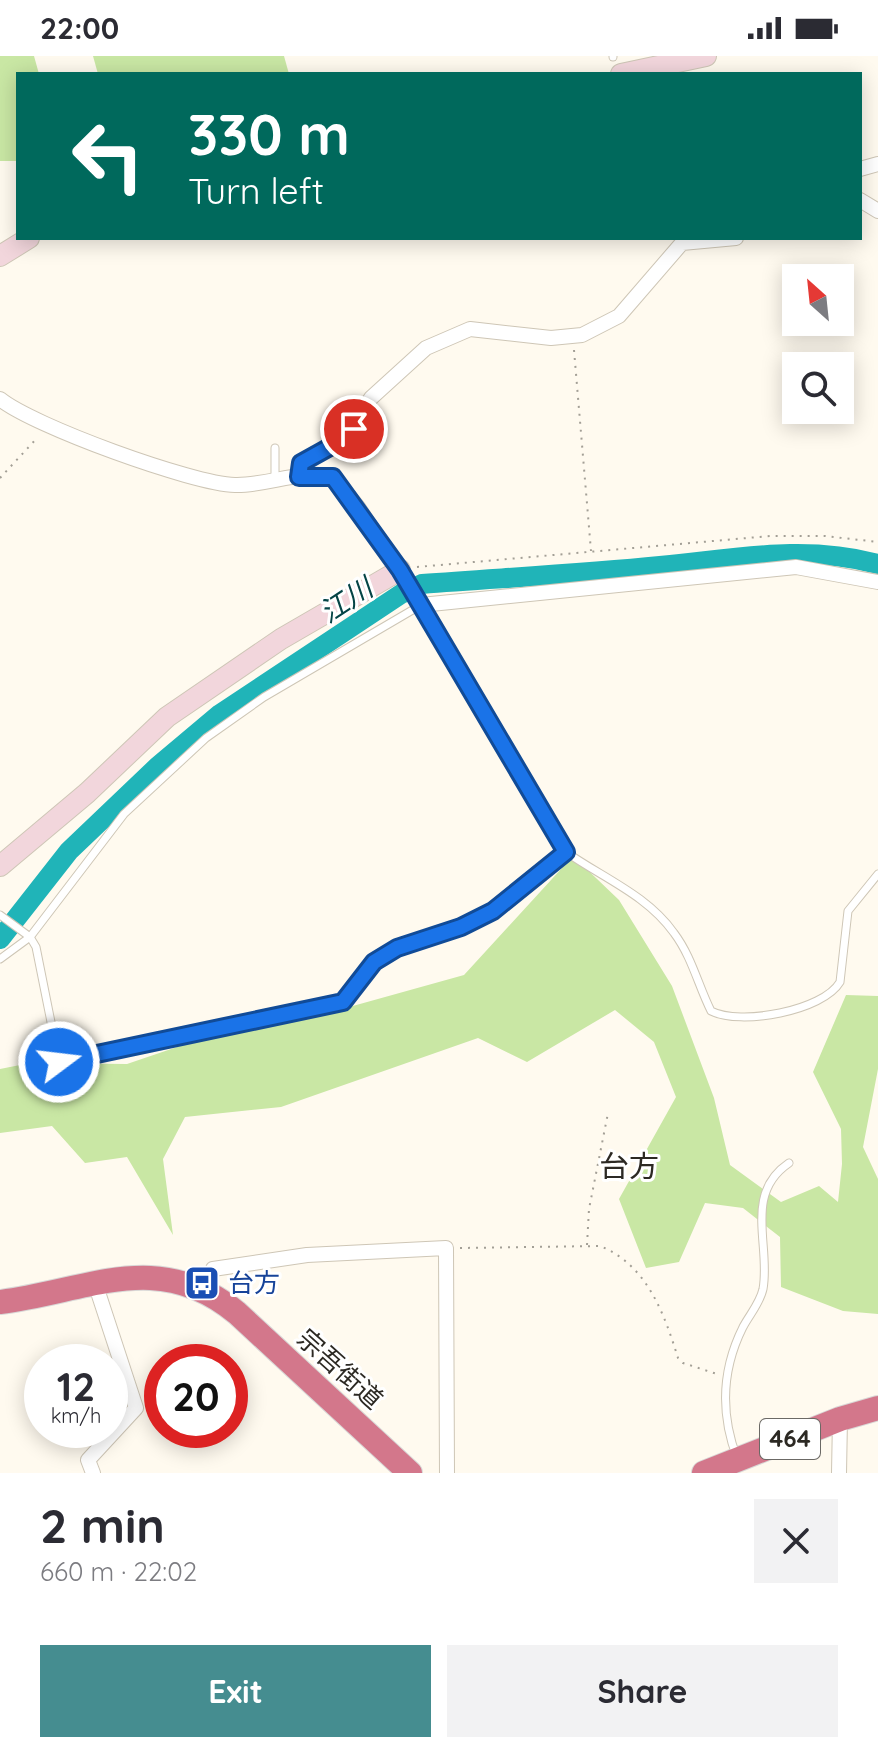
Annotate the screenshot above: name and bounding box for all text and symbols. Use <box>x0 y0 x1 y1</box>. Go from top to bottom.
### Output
text: 22:00 <box>40 9 119 47</box>
text: 330 m <box>188 99 350 169</box>
icon: left <box>56 104 160 208</box>
text: Turn left <box>188 168 324 213</box>
north arrow <box>782 264 854 336</box>
map controls <box>782 264 854 424</box>
button: search <box>782 352 854 424</box>
pin <box>320 395 388 463</box>
icon: arrive <box>332 407 376 451</box>
water label: 江川 <box>313 568 381 630</box>
position arrow <box>17 1020 101 1104</box>
district label: 台方 <box>599 1147 659 1185</box>
bus stop icon: 台方 <box>183 1264 221 1302</box>
place label: 台方 <box>228 1266 280 1299</box>
street label: 宗吾街道 <box>291 1322 390 1416</box>
speed limit sign: 20 <box>144 1344 248 1448</box>
text: 12 <box>57 1361 95 1411</box>
text: km/h <box>51 1403 101 1428</box>
road number: 464 <box>760 1419 820 1459</box>
text: 2 min <box>40 1495 165 1555</box>
button: close <box>754 1499 838 1583</box>
text: 660 m · 22:02 <box>40 1555 197 1588</box>
button: Exit <box>40 1645 431 1737</box>
button: Share <box>447 1645 838 1737</box>

